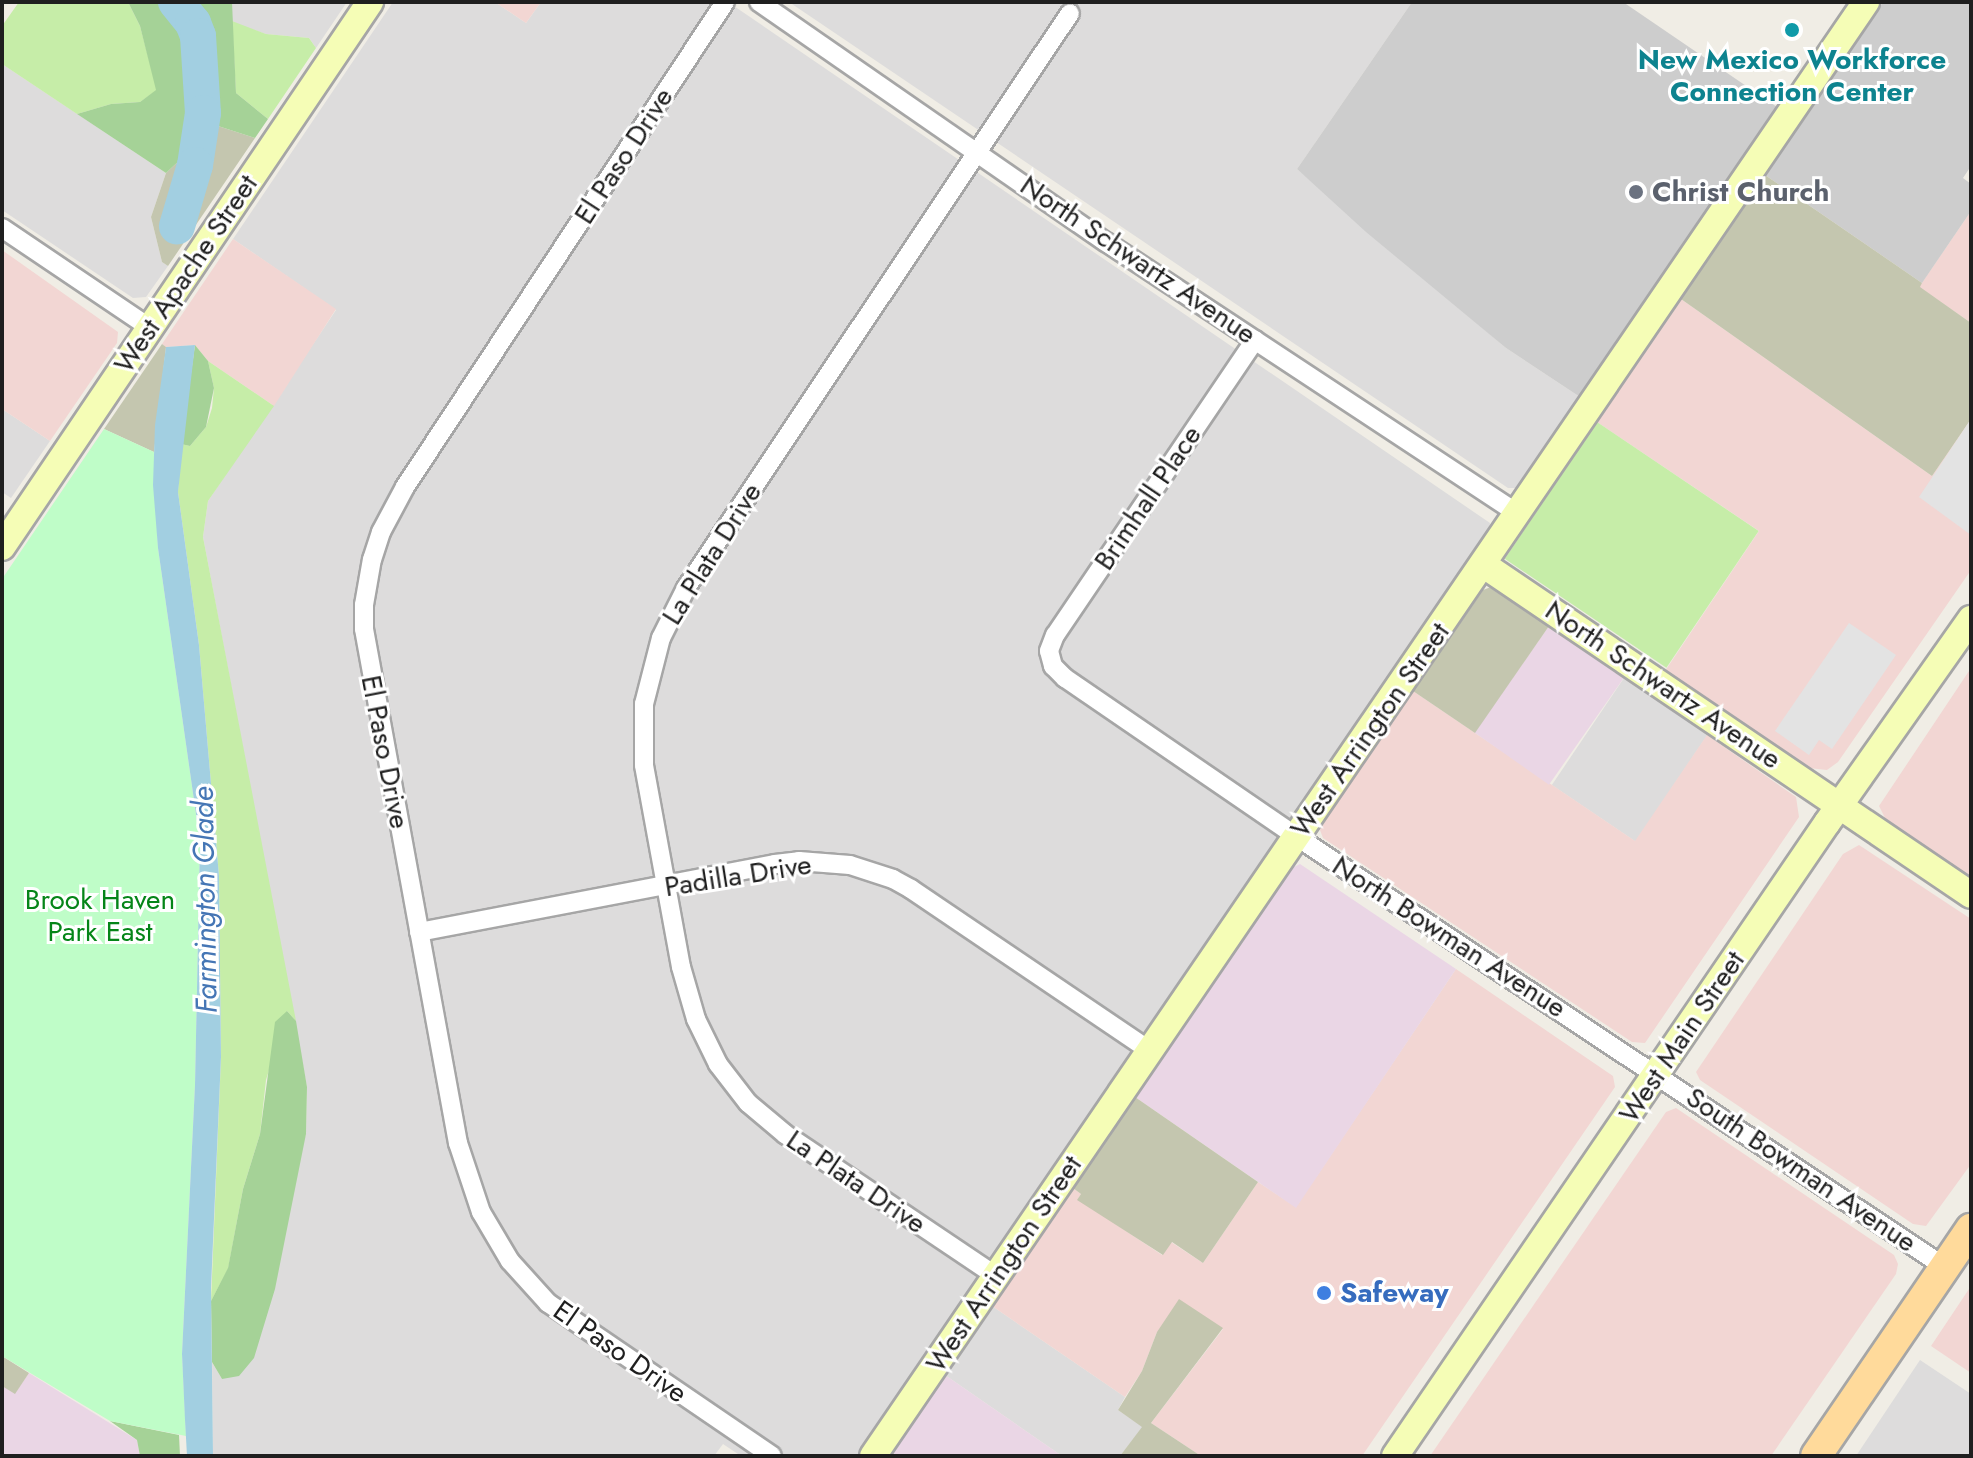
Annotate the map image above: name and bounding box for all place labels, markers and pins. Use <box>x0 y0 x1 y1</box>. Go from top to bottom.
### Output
marker: New Mexico Workforce Connection Center <box>1783 21 1801 39</box>
place label: New Mexico Workforce Connection Center <box>1638 43 1946 109</box>
place label: Christ Church <box>1652 175 1829 209</box>
marker: Christ Church <box>1627 183 1645 201</box>
place label: Safeway <box>1340 1276 1449 1310</box>
marker: Safeway <box>1315 1284 1333 1302</box>

